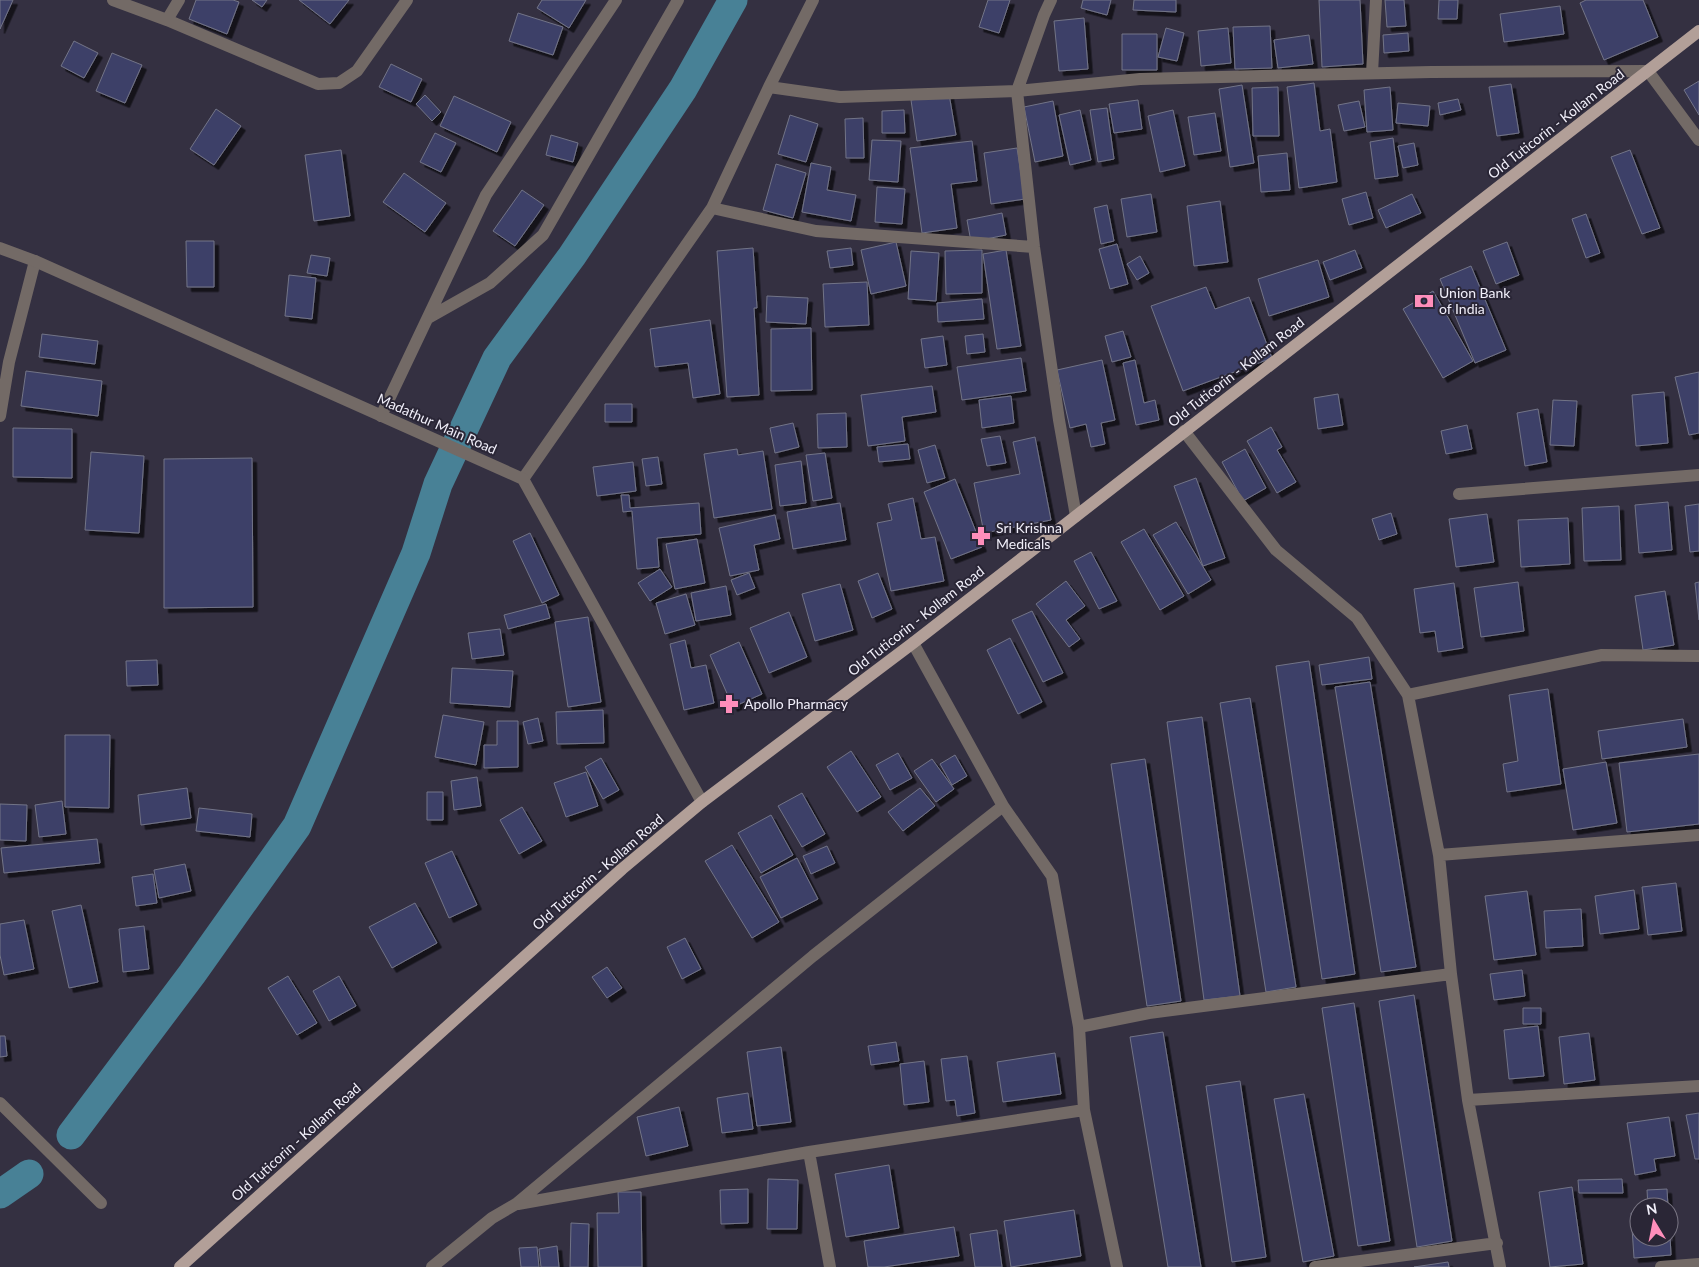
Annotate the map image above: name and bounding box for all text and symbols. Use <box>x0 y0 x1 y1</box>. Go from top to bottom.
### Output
street label: Old Tuticorin - Kollam Road <box>1484 65 1627 182</box>
place label: Union Bank of India <box>1439 284 1511 317</box>
bank icon: Union Bank of India <box>1413 290 1435 312</box>
street label: Old Tuticorin - Kollam Road <box>1164 313 1307 430</box>
street label: Madathur Main Road <box>375 390 500 458</box>
place label: Sri Krishna Medicals <box>996 519 1062 552</box>
pharmacy icon: Sri Krishna Medicals <box>970 525 992 547</box>
street label: Old Tuticorin - Kollam Road <box>844 562 987 679</box>
pharmacy icon: Apollo Pharmacy <box>718 693 740 715</box>
place label: Apollo Pharmacy <box>744 695 849 712</box>
street label: Old Tuticorin - Kollam Road <box>529 810 667 933</box>
street label: Old Tuticorin - Kollam Road <box>227 1079 364 1204</box>
north arrow <box>1629 1197 1679 1247</box>
text: N <box>1645 1199 1658 1218</box>

